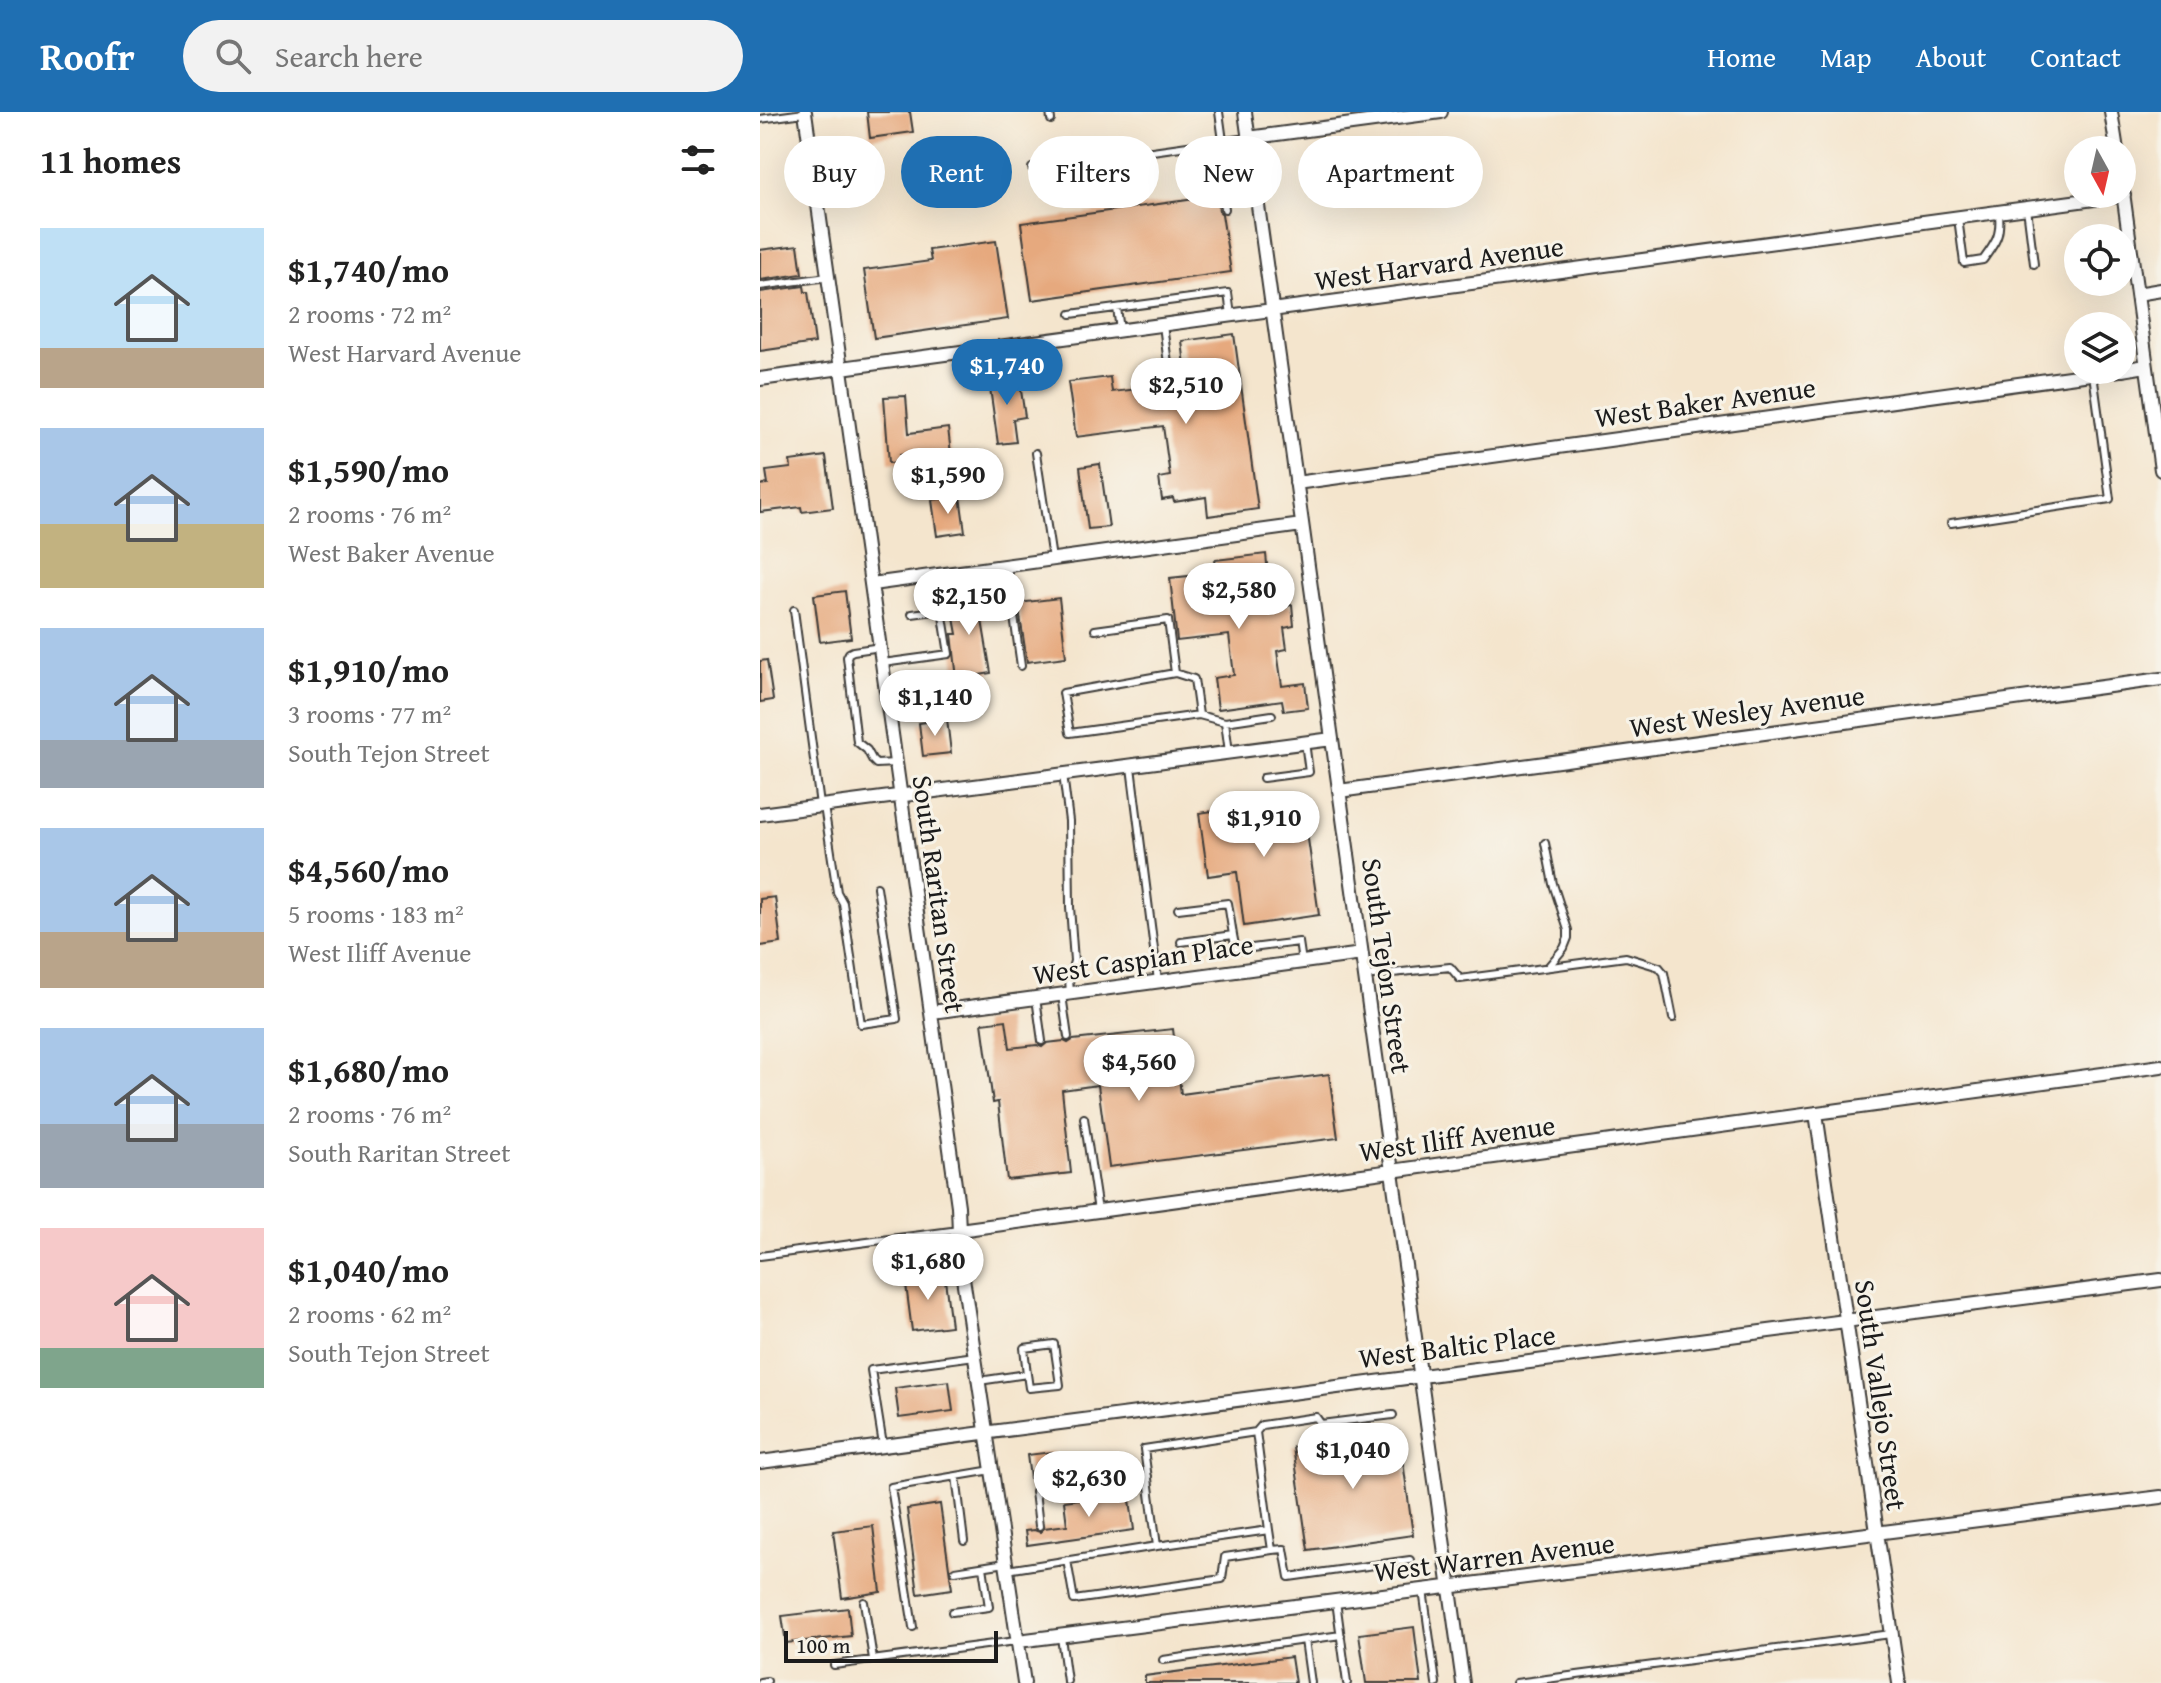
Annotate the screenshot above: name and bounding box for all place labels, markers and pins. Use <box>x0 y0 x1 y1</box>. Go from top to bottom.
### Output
pin: $1,740 <box>942 339 1072 407</box>
pin: $2,510 <box>1121 358 1251 426</box>
pin: $1,590 <box>883 448 1013 516</box>
pin: $2,580 <box>1174 563 1304 631</box>
pin: $2,150 <box>904 569 1034 637</box>
pin: $1,140 <box>870 670 1000 738</box>
pin: $1,910 <box>1199 791 1329 859</box>
pin: $4,560 <box>1074 1035 1204 1103</box>
pin: $1,680 <box>863 1234 993 1302</box>
pin: $1,040 <box>1288 1423 1418 1491</box>
pin: $2,630 <box>1024 1451 1154 1519</box>

